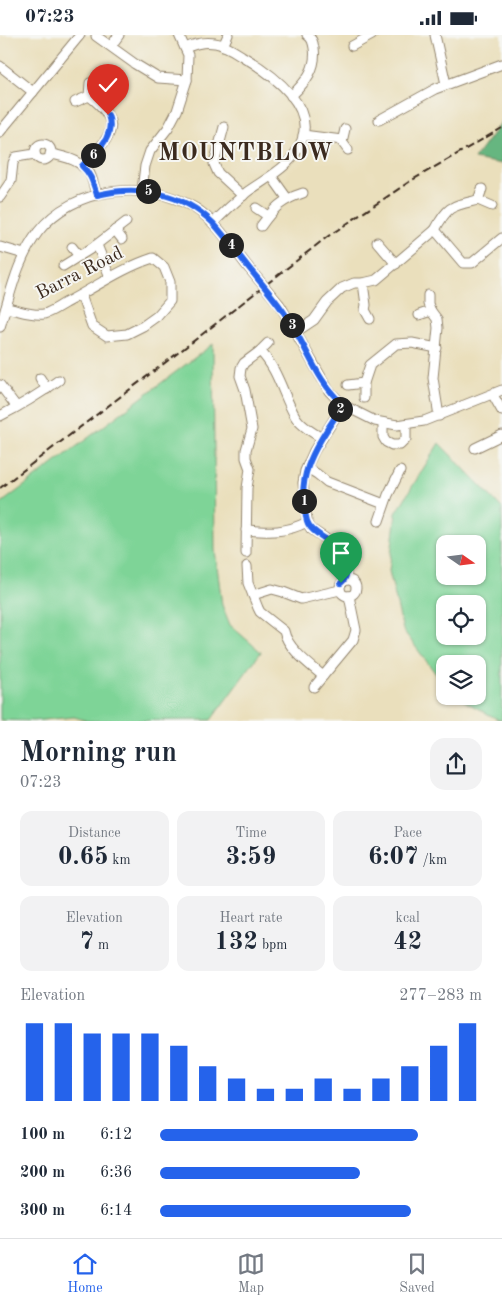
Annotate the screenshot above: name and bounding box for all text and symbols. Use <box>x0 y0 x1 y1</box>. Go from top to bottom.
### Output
text: 07:23 <box>25 8 74 27</box>
pin <box>87 64 129 115</box>
icon: check <box>94 71 122 99</box>
district label: MOUNTBLOW <box>158 142 334 166</box>
pin: 6 <box>80 143 106 167</box>
text: 6 <box>89 148 98 162</box>
pin: 5 <box>136 179 160 203</box>
text: 5 <box>144 184 153 198</box>
pin: 4 <box>218 233 244 257</box>
text: 4 <box>227 238 236 252</box>
street label: Barra Road <box>33 244 127 304</box>
pin: 3 <box>280 313 304 337</box>
text: 3 <box>288 318 297 332</box>
pin: 2 <box>328 397 352 421</box>
text: 2 <box>336 402 345 416</box>
pin: 1 <box>292 489 316 513</box>
text: 1 <box>300 494 309 508</box>
pin <box>320 532 362 583</box>
north arrow <box>436 535 486 585</box>
map controls <box>436 535 486 705</box>
icon: arrive <box>327 539 355 567</box>
button: locate <box>436 595 486 645</box>
button: layers <box>436 655 486 705</box>
button: share <box>430 738 482 790</box>
text: Morning run <box>20 740 177 768</box>
text: 07:23 <box>20 775 62 791</box>
text: Distance <box>68 826 121 840</box>
text: Time <box>235 826 267 840</box>
text: Pace <box>393 826 422 840</box>
text: 0.65 <box>58 845 108 870</box>
text: 3:59 <box>226 845 276 870</box>
text: 6:07 <box>368 845 419 870</box>
text: km <box>108 853 131 867</box>
text: /km <box>419 853 447 867</box>
text: Elevation <box>66 911 123 925</box>
text: Heart rate <box>220 911 282 925</box>
text: kcal <box>396 911 420 925</box>
text: 7 <box>80 930 94 955</box>
text: 132 <box>215 930 258 955</box>
text: 42 <box>393 930 422 955</box>
text: m <box>94 938 109 952</box>
text: bpm <box>258 938 287 952</box>
text: Elevation <box>20 988 85 1004</box>
text: 277–283 m <box>399 988 482 1004</box>
text: 100 m <box>20 1127 65 1143</box>
text: 6:12 <box>100 1127 132 1143</box>
text: 200 m <box>20 1165 65 1181</box>
text: 6:36 <box>100 1165 132 1181</box>
text: 300 m <box>20 1203 65 1219</box>
text: 6:14 <box>100 1203 132 1219</box>
tab: Home <box>67 1250 103 1297</box>
tab: Map <box>237 1250 265 1297</box>
tab: Saved <box>399 1250 435 1297</box>

